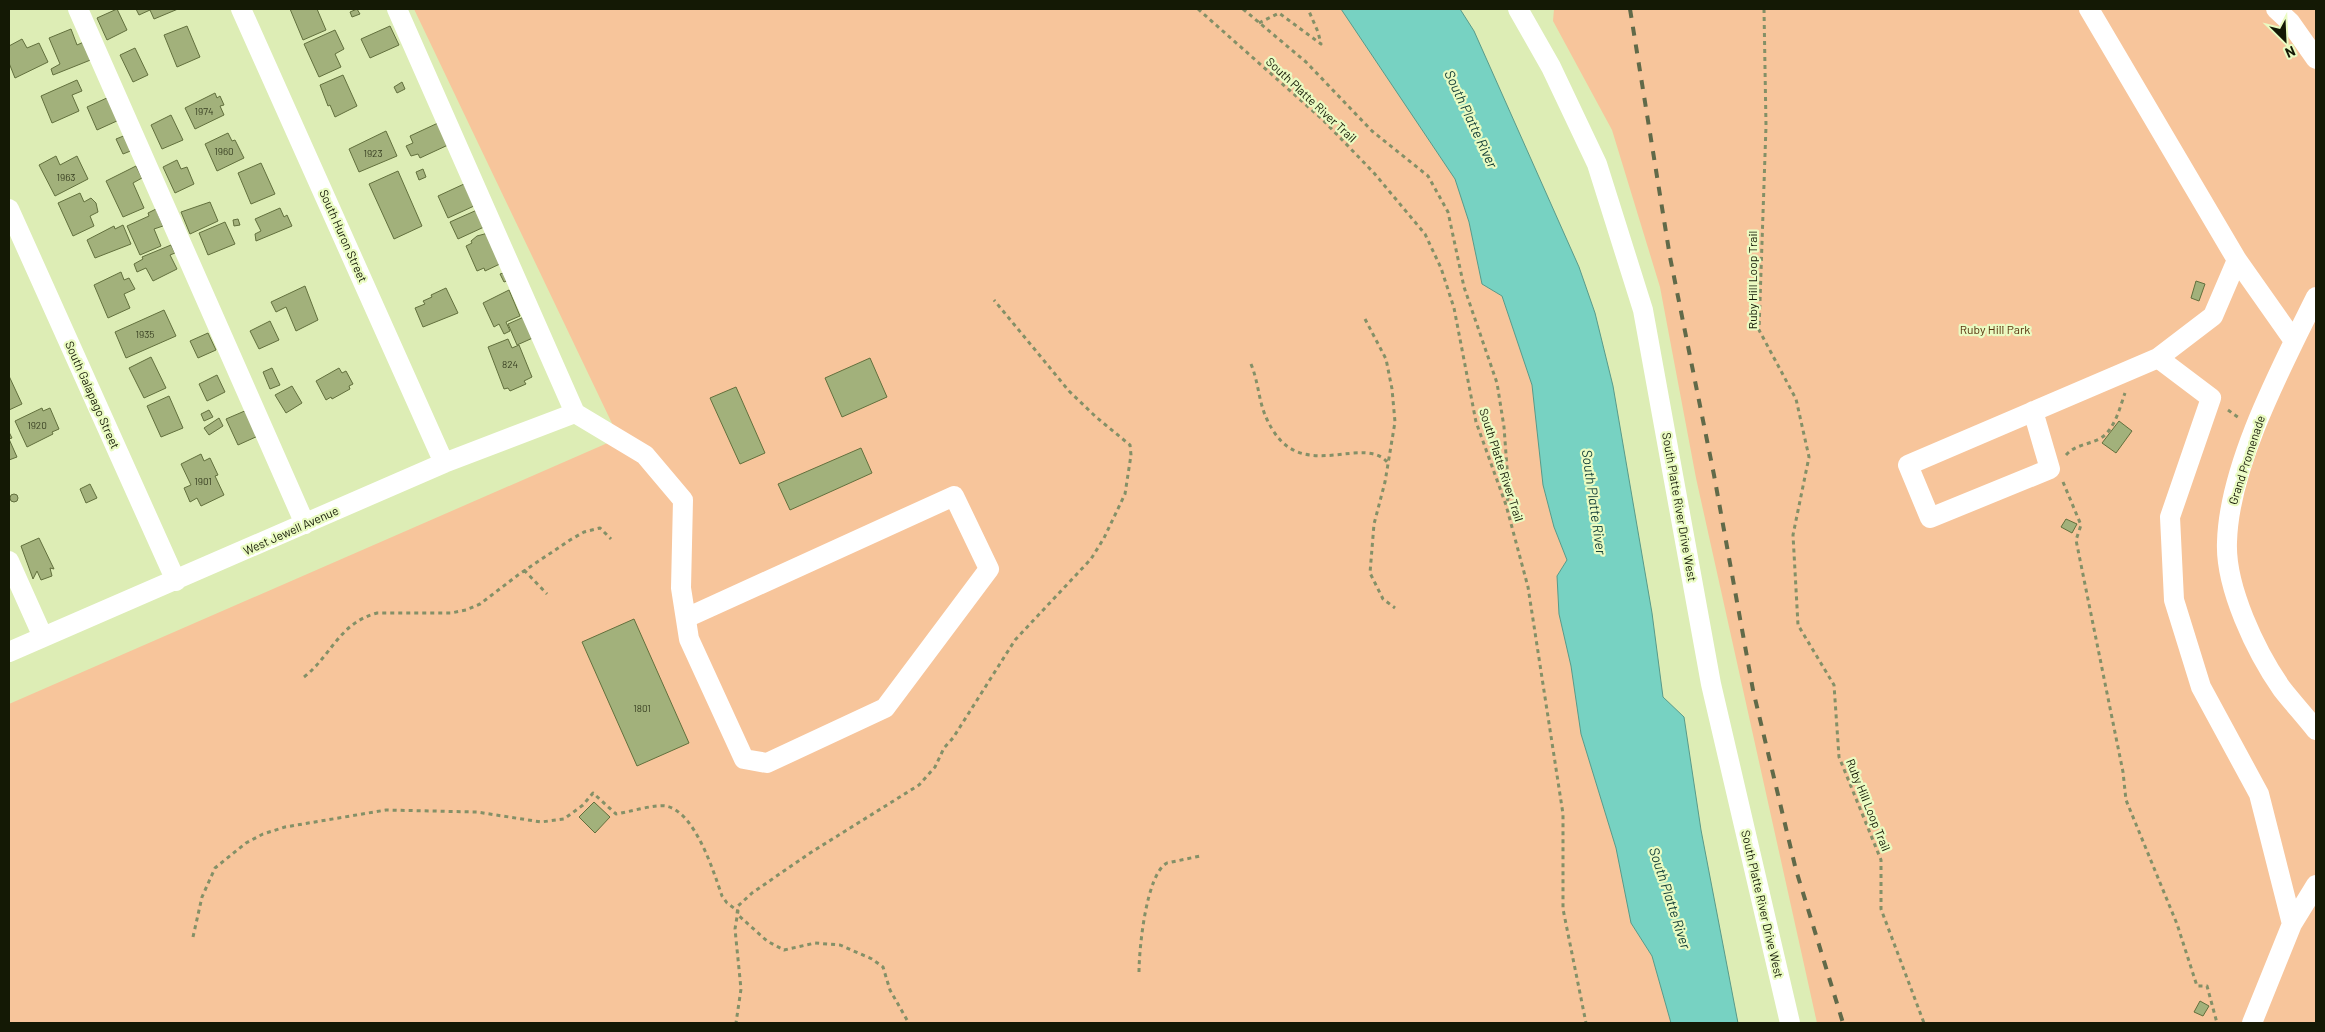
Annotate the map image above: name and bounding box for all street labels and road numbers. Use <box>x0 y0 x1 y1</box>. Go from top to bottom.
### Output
street label: South Platte River Trail <box>1264 54 1360 145</box>
street label: South Huron Street <box>317 187 371 284</box>
street label: Ruby Hill Loop Trail <box>1745 231 1759 329</box>
street label: South Galapago Street <box>63 339 123 451</box>
street label: South Platte River Trail <box>1477 406 1527 523</box>
street label: Grand Promenade <box>2225 413 2267 506</box>
street label: South Platte River Drive West <box>1660 431 1700 582</box>
street label: West Jewell Avenue <box>241 503 340 557</box>
street label: Ruby Hill Loop Trail <box>1844 756 1894 853</box>
street label: South Platte River Drive West <box>1739 829 1787 979</box>

